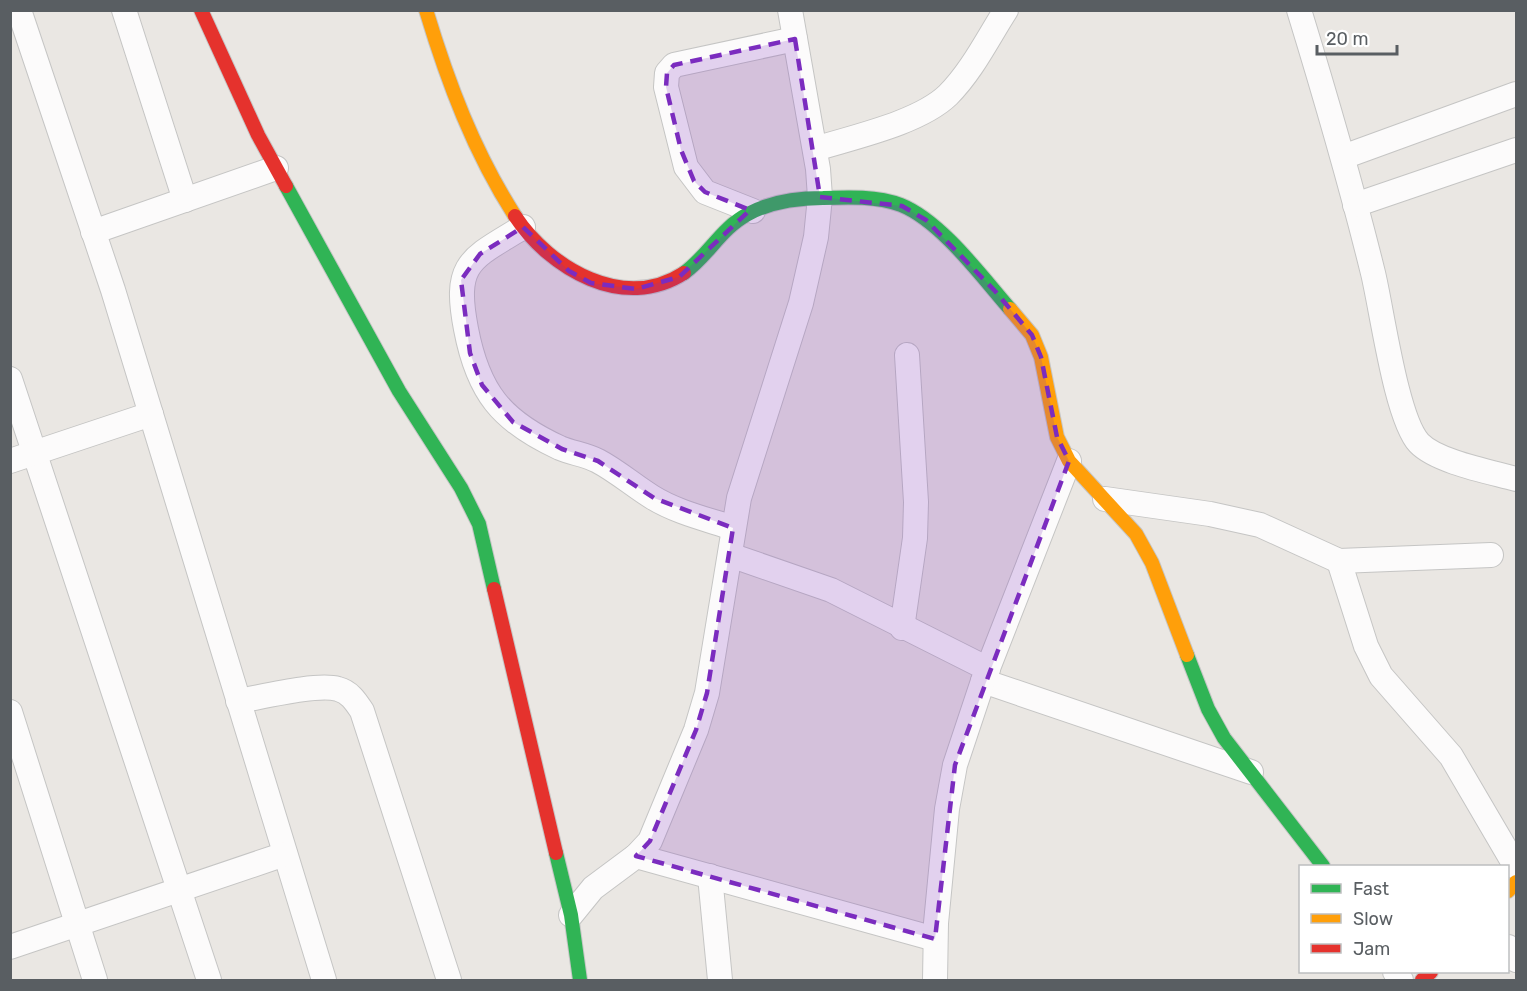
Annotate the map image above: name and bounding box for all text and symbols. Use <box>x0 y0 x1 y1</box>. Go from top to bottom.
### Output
scale bar <box>1317 18 1396 56</box>
text: 20 m <box>1326 28 1368 50</box>
legend <box>1299 865 1509 973</box>
text: Fast <box>1353 878 1389 900</box>
text: Slow <box>1353 908 1393 930</box>
text: Jam <box>1353 938 1390 960</box>

